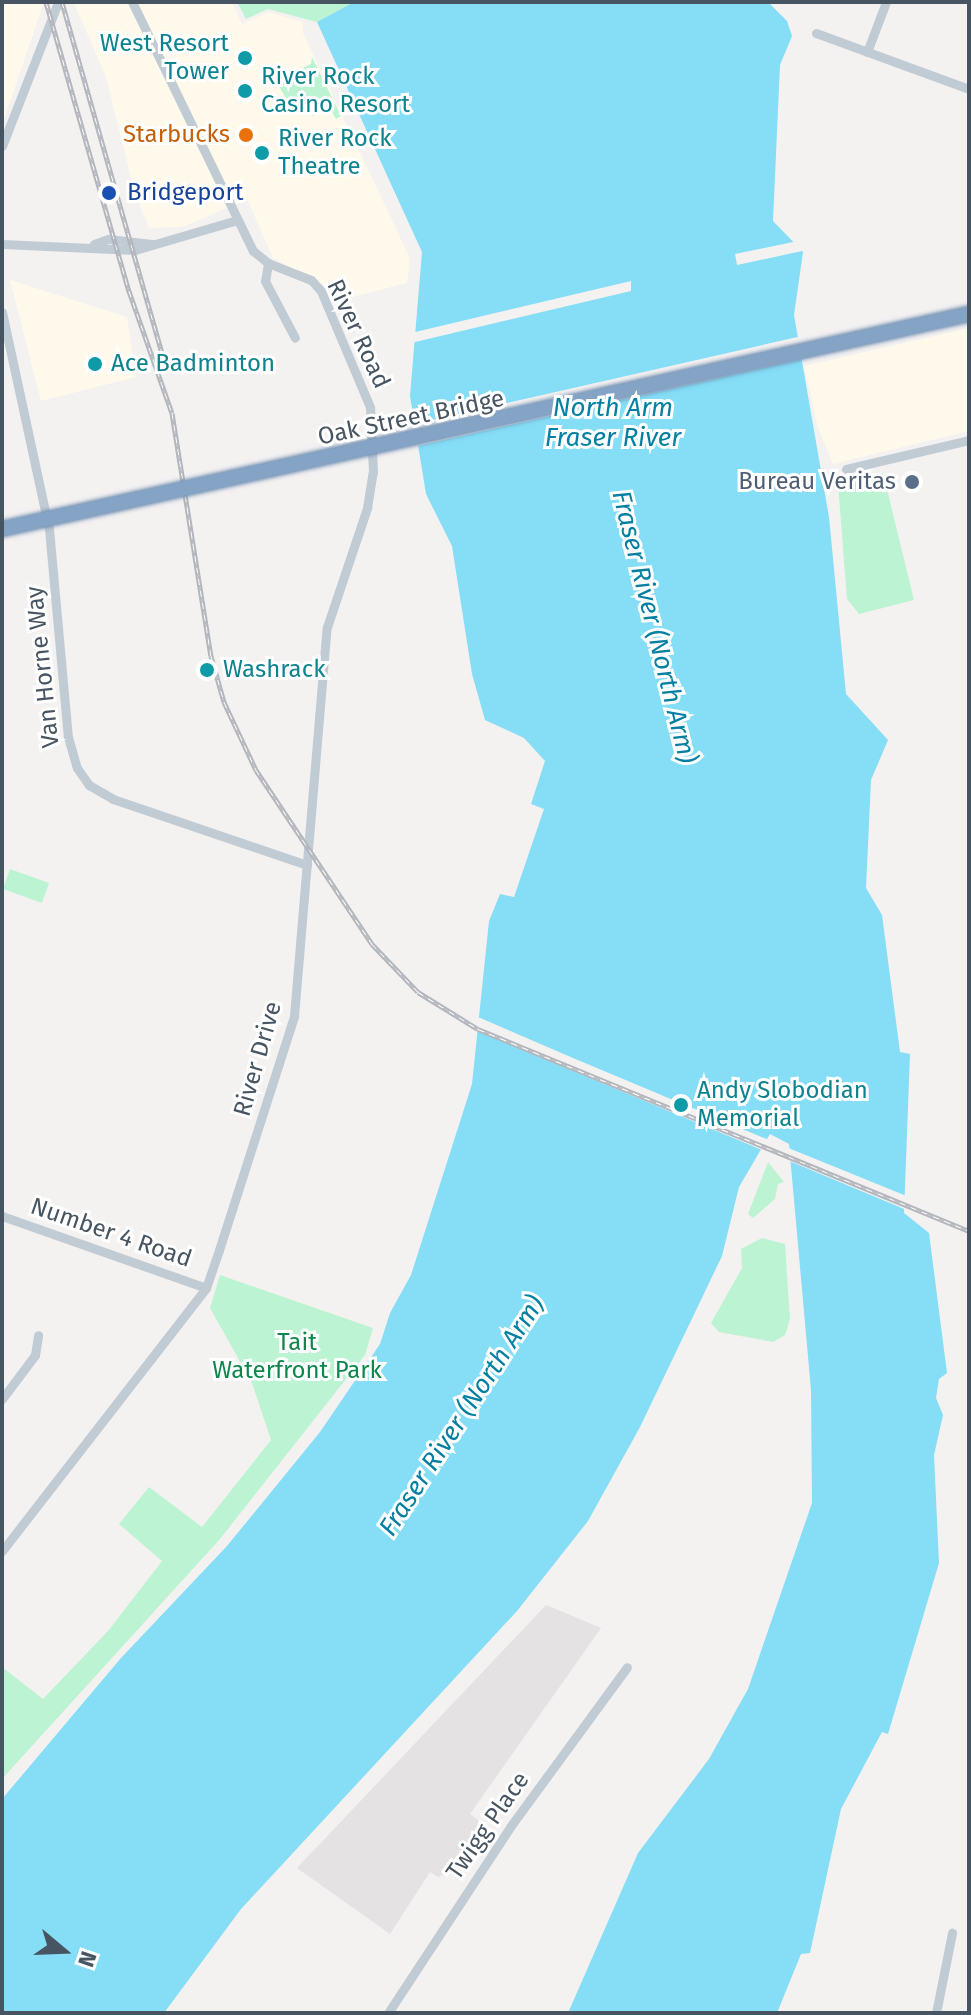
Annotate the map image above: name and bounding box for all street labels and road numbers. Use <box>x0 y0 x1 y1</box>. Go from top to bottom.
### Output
street label: River Road <box>320 275 396 393</box>
street label: Oak Street Bridge <box>315 384 507 452</box>
street label: Van Horne Way <box>20 585 66 749</box>
street label: River Drive <box>228 998 288 1120</box>
street label: Number 4 Road <box>27 1192 195 1274</box>
street label: Twigg Place <box>440 1767 536 1885</box>

